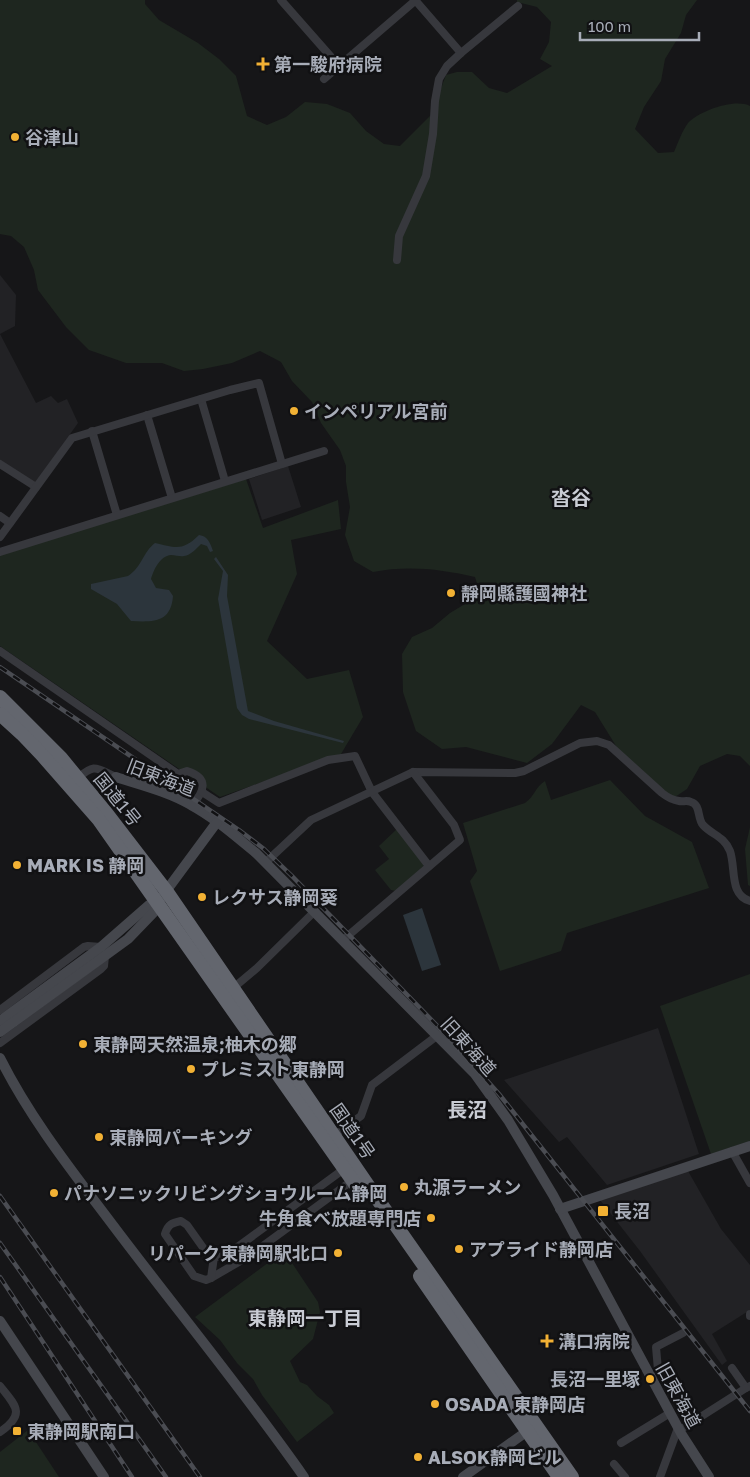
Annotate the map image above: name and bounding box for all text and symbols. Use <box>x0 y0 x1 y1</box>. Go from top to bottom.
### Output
scale bar <box>580 10 699 42</box>
text: 100 m <box>588 17 631 35</box>
place label: 第一駿府病院 <box>274 53 382 75</box>
marker: 第一駿府病院 <box>256 57 270 71</box>
place label: 谷津山 <box>25 126 79 148</box>
marker: 谷津山 <box>9 131 21 143</box>
place label: インペリアル宮前 <box>304 400 448 422</box>
marker: インペリアル宮前 <box>288 405 300 417</box>
district label: 沓谷 <box>551 485 591 509</box>
place label: 靜岡縣護國神社 <box>461 582 587 604</box>
marker: 靜岡縣護國神社 <box>445 587 457 599</box>
street label: 旧東海道 <box>123 754 199 800</box>
street label: 国道1号 <box>90 768 146 830</box>
place label: MARK IS 静岡 <box>27 854 145 876</box>
marker: MARK IS 静岡 <box>11 859 23 871</box>
place label: レクサス静岡葵 <box>212 886 338 908</box>
marker: レクサス静岡葵 <box>196 891 208 903</box>
street label: 旧東海道 <box>437 1012 501 1080</box>
place label: 東静岡天然温泉;柚木の郷 <box>93 1033 297 1055</box>
marker: 東静岡天然温泉;柚木の郷 <box>77 1038 89 1050</box>
place label: プレミスト東静岡 <box>201 1058 345 1080</box>
marker: プレミスト東静岡 <box>185 1063 197 1075</box>
district label: 長沼 <box>447 1097 487 1121</box>
street label: 国道1号 <box>326 1099 380 1163</box>
place label: 東静岡パーキング <box>109 1126 252 1148</box>
marker: 東静岡パーキング <box>93 1131 105 1143</box>
place label: 丸源ラーメン <box>414 1176 521 1198</box>
marker: 丸源ラーメン <box>398 1181 410 1193</box>
place label: パナソニックリビングショウルーム静岡 <box>64 1182 387 1204</box>
marker: パナソニックリビングショウルーム静岡 <box>48 1187 60 1199</box>
place label: 長沼 <box>614 1200 650 1222</box>
marker: 長沼 <box>596 1204 610 1218</box>
place label: 牛角食べ放題専門店 <box>259 1207 421 1229</box>
marker: 牛角食べ放題専門店 <box>425 1212 437 1224</box>
place label: アプライド静岡店 <box>469 1238 613 1260</box>
place label: リパーク東静岡駅北口 <box>148 1242 328 1264</box>
marker: アプライド静岡店 <box>453 1243 465 1255</box>
marker: リパーク東静岡駅北口 <box>332 1247 344 1259</box>
district label: 東静岡一丁目 <box>248 1306 362 1329</box>
place label: 溝口病院 <box>558 1330 630 1352</box>
marker: 溝口病院 <box>540 1334 554 1348</box>
street label: 旧東海道 <box>652 1358 706 1432</box>
place label: 長沼一里塚 <box>550 1368 640 1390</box>
marker: 長沼一里塚 <box>644 1373 656 1385</box>
place label: OSADA 東静岡店 <box>445 1393 585 1415</box>
marker: OSADA 東静岡店 <box>429 1398 441 1410</box>
place label: 東静岡駅南口 <box>27 1420 135 1442</box>
marker: 東静岡駅南口 <box>11 1425 23 1437</box>
place label: ALSOK静岡ビル <box>428 1446 562 1468</box>
marker: ALSOK静岡ビル <box>412 1451 424 1463</box>

